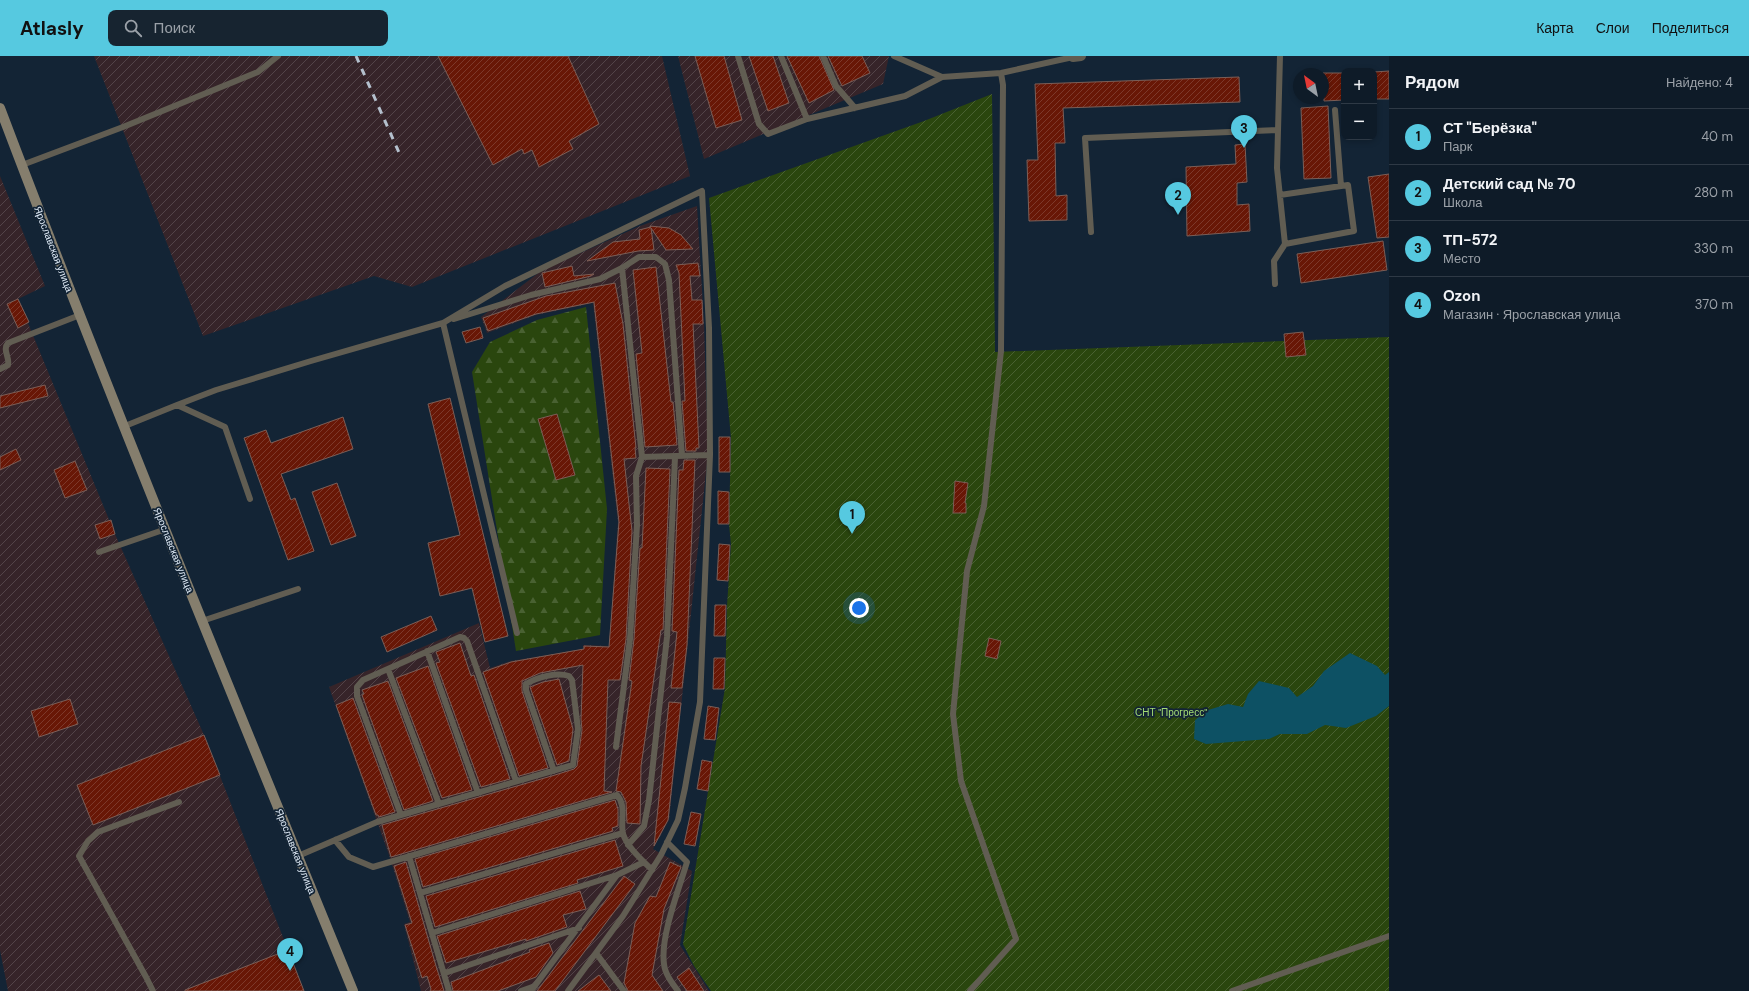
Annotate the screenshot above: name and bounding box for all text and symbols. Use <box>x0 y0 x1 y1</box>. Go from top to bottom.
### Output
search box <box>108 10 388 46</box>
text: Atlasly <box>20 16 84 41</box>
icon: search <box>122 17 144 39</box>
text: Поиск <box>154 18 195 38</box>
text: Карта <box>1536 19 1574 37</box>
text: Слои <box>1596 19 1630 37</box>
text: Поделиться <box>1652 19 1729 37</box>
north arrow <box>1293 68 1329 104</box>
map controls <box>1341 68 1377 140</box>
button: + <box>1341 68 1377 104</box>
text: Рядом <box>1405 71 1460 93</box>
text: Найдено: 4 <box>1666 74 1733 91</box>
button: − <box>1341 104 1377 140</box>
pin: 3 <box>1231 115 1257 148</box>
text: СТ "Берёзка" <box>1443 118 1537 138</box>
text: 1 <box>1416 128 1420 145</box>
text: 40 m <box>1701 128 1733 145</box>
text: Парк <box>1443 138 1473 155</box>
text: Детский сад № 70 <box>1443 174 1576 194</box>
pin: 2 <box>1165 182 1191 215</box>
text: 2 <box>1414 184 1422 201</box>
text: 280 m <box>1694 184 1733 201</box>
text: Школа <box>1443 194 1483 211</box>
street label: Ярославская улица <box>31 205 76 294</box>
text: ТП-572 <box>1443 230 1497 250</box>
text: 3 <box>1414 240 1422 257</box>
text: 330 m <box>1694 240 1733 257</box>
text: Место <box>1443 250 1481 267</box>
text: Ozon <box>1443 286 1481 306</box>
text: 4 <box>1414 296 1422 313</box>
text: 370 m <box>1695 296 1733 313</box>
text: Магазин · Ярославская улица <box>1443 306 1621 323</box>
pin: 1 <box>839 501 865 534</box>
street label: Ярославская улица <box>151 506 197 595</box>
your location <box>849 598 869 618</box>
park label: СНТ "Прогресс" <box>1135 706 1207 719</box>
street label: Ярославская улица <box>273 807 319 896</box>
pin: 4 <box>277 938 303 971</box>

